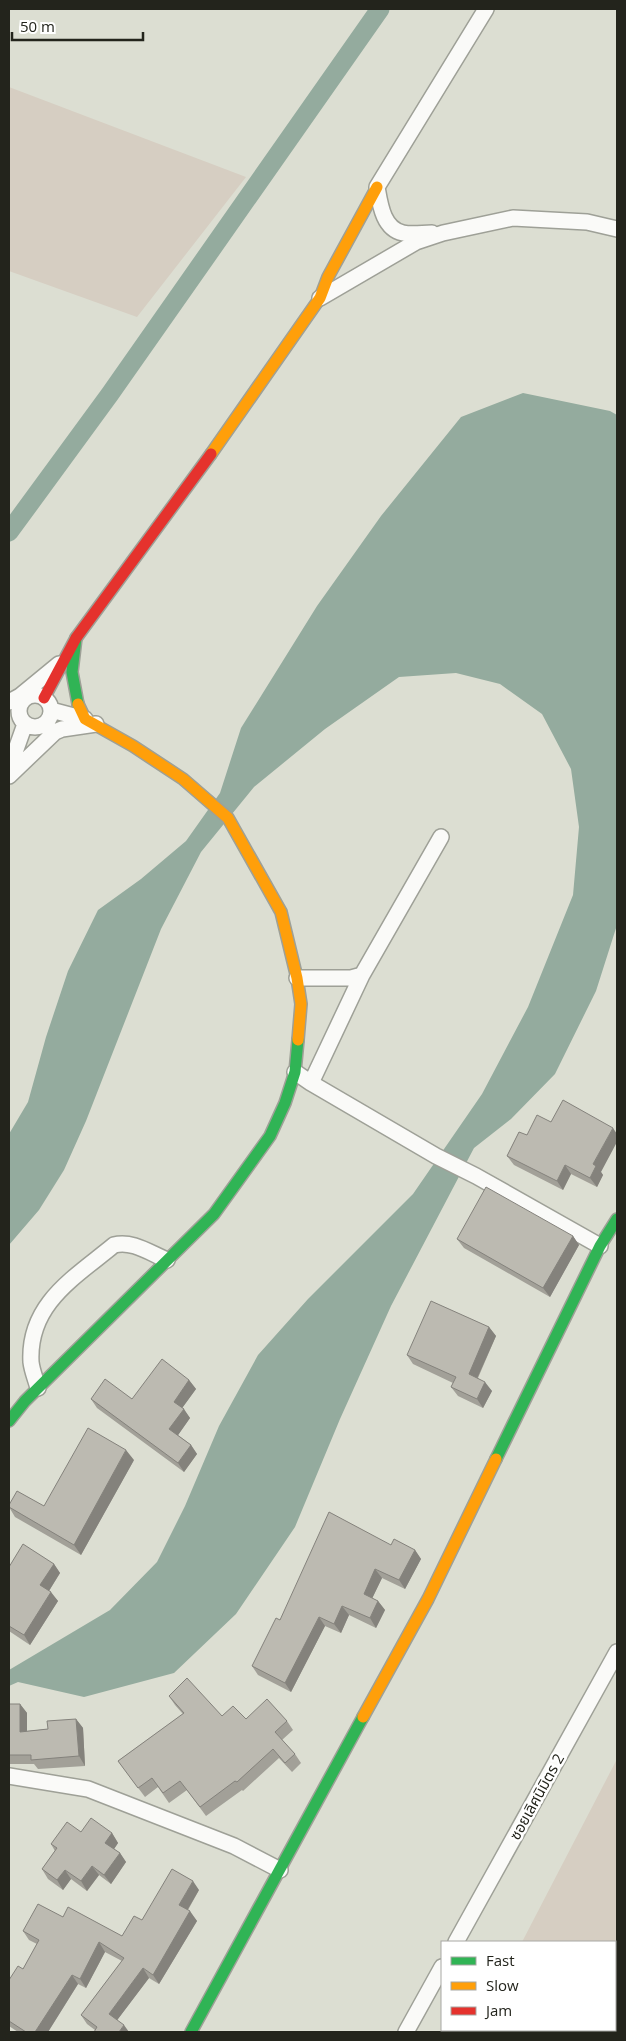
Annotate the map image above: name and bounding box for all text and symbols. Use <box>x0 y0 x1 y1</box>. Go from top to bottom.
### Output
scale bar <box>12 10 144 42</box>
text: 50 m <box>20 16 55 36</box>
street label: ซอยเลิศนิมิตร 2 <box>504 1750 568 1843</box>
legend <box>441 1941 616 2031</box>
text: Fast <box>486 1950 515 1970</box>
text: Slow <box>486 1975 519 1995</box>
text: Jam <box>484 2000 512 2020</box>

